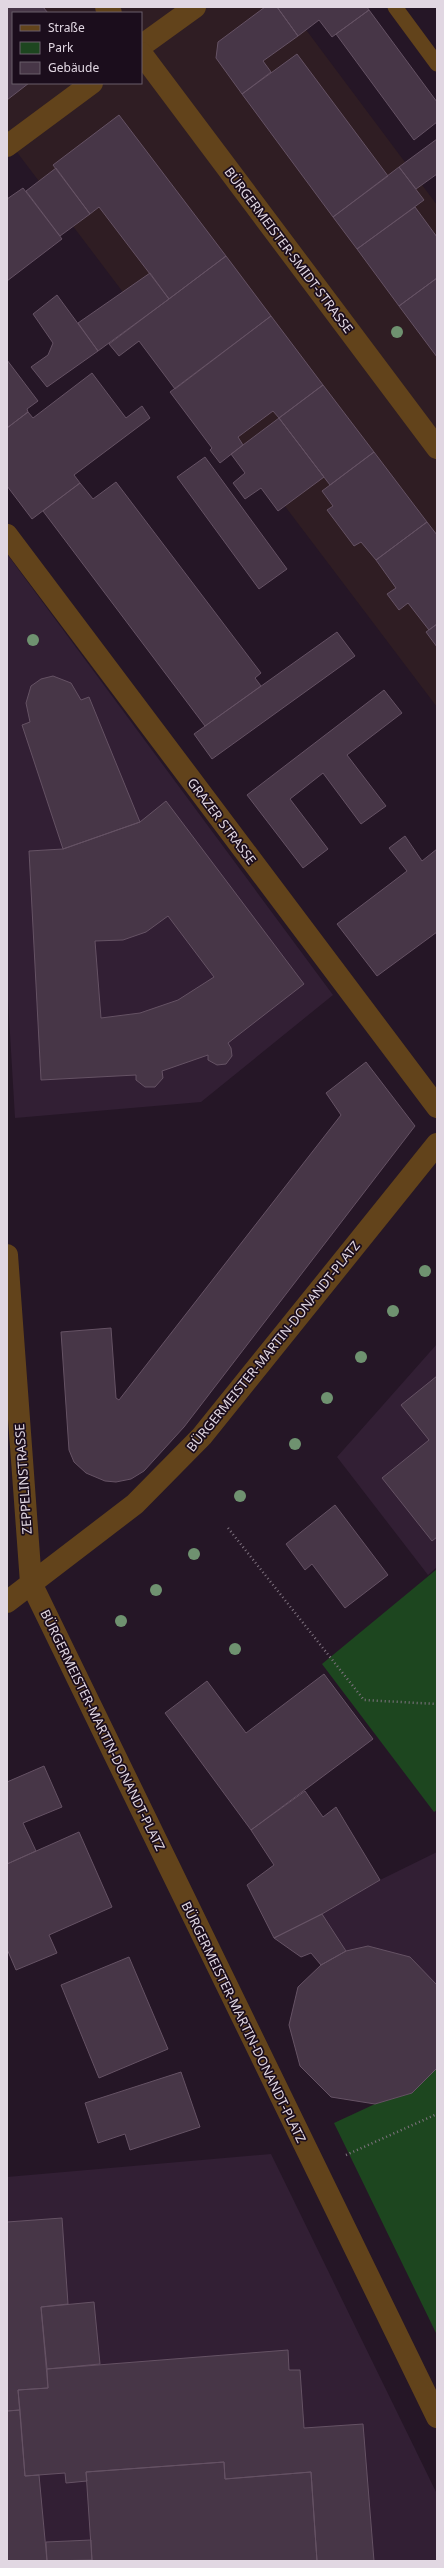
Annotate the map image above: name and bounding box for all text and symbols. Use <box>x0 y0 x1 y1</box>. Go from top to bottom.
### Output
legend <box>12 12 142 84</box>
text: Straße <box>48 19 85 36</box>
text: Park <box>48 39 74 56</box>
text: Gebäude <box>48 59 99 76</box>
street label: BÜRGERMEISTER-SMIDT-STRASSE <box>221 163 357 337</box>
street label: GRAZER STRASSE <box>183 774 261 868</box>
street label: BÜRGERMEISTER-MARTIN-DONANDT-PLATZ <box>182 1237 364 1455</box>
street label: ZEPPELINSTRASSE <box>10 1423 36 1535</box>
street label: BÜRGERMEISTER-MARTIN-DONANDT-PLATZ <box>37 1606 169 1854</box>
street label: BÜRGERMEISTER-MARTIN-DONANDT-PLATZ <box>178 1898 310 2146</box>

